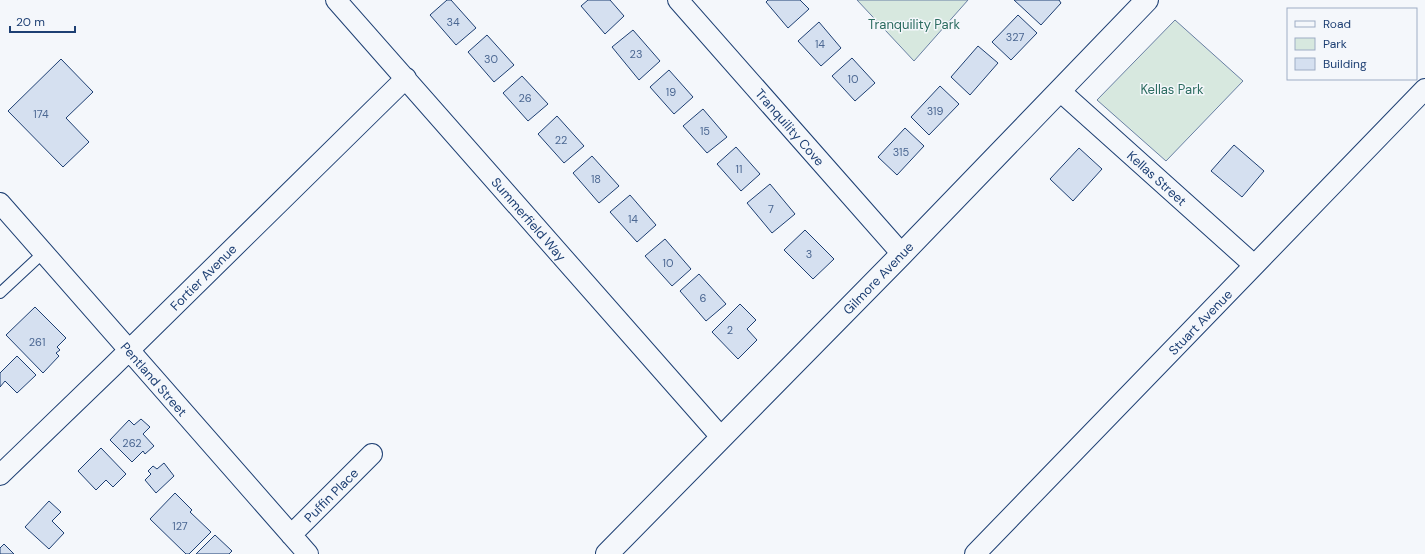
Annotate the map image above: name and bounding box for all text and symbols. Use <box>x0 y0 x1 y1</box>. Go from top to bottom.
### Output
scale bar <box>10 8 75 34</box>
legend <box>1287 8 1417 80</box>
text: 20 m <box>16 14 45 30</box>
house number: 34 <box>446 15 460 29</box>
park label: Tranquility Park <box>868 16 960 33</box>
text: Road <box>1323 16 1351 32</box>
house number: 327 <box>1006 30 1024 44</box>
text: Park <box>1323 36 1347 52</box>
house number: 14 <box>815 37 825 51</box>
house number: 23 <box>630 47 642 61</box>
house number: 30 <box>484 52 498 66</box>
text: Building <box>1323 56 1367 72</box>
house number: 10 <box>848 72 858 86</box>
park label: Kellas Park <box>1140 81 1204 98</box>
house number: 19 <box>666 85 676 99</box>
street label: Tranquility Cove <box>751 85 828 170</box>
house number: 26 <box>518 91 532 105</box>
house number: 319 <box>927 104 943 118</box>
house number: 174 <box>33 107 49 121</box>
house number: 15 <box>700 124 710 138</box>
house number: 22 <box>555 133 567 147</box>
house number: 315 <box>893 145 910 159</box>
street label: Kellas Street <box>1123 147 1190 210</box>
house number: 11 <box>736 162 742 176</box>
house number: 18 <box>591 172 601 186</box>
street label: Summerfield Way <box>488 174 570 265</box>
house number: 7 <box>768 202 774 216</box>
house number: 14 <box>628 212 638 226</box>
street label: Gilmore Avenue <box>839 238 917 318</box>
street label: Fortier Avenue <box>166 240 240 314</box>
house number: 3 <box>806 247 812 261</box>
house number: 10 <box>663 256 673 270</box>
street label: Stuart Avenue <box>1165 286 1236 359</box>
house number: 6 <box>700 291 707 305</box>
house number: 2 <box>727 323 733 337</box>
house number: 261 <box>29 335 45 349</box>
street label: Pentland Street <box>117 339 191 420</box>
house number: 262 <box>122 436 142 450</box>
street label: Puffin Place <box>301 465 362 526</box>
house number: 127 <box>172 519 188 533</box>

